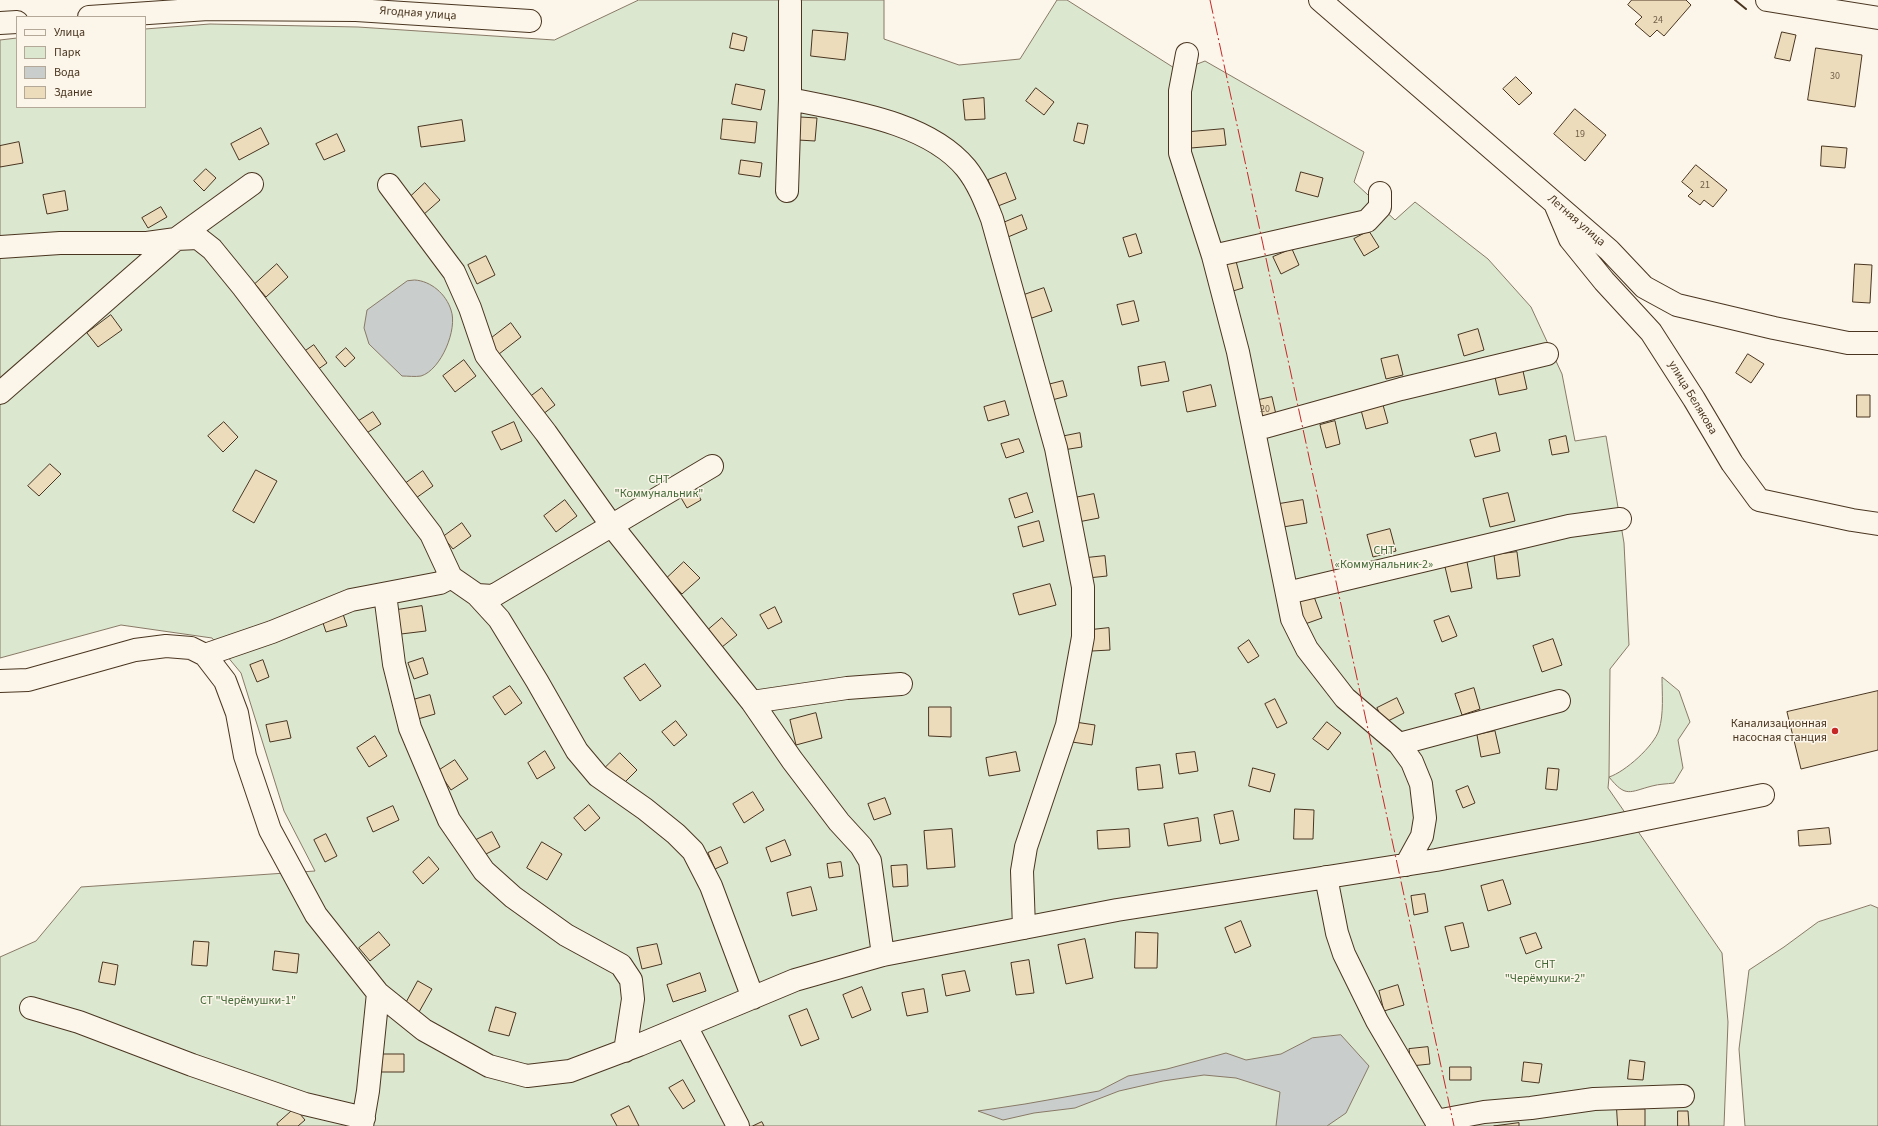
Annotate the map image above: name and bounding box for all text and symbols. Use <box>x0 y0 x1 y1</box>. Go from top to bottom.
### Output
street label: Ягодная улица <box>379 4 457 24</box>
house number: 24 <box>1653 15 1663 27</box>
legend <box>16 16 146 108</box>
text: Улица <box>54 24 85 41</box>
text: Парк <box>54 44 80 61</box>
text: Вода <box>54 64 80 81</box>
house number: 30 <box>1830 71 1840 83</box>
text: Здание <box>54 84 93 101</box>
house number: 19 <box>1575 129 1585 141</box>
house number: 21 <box>1700 180 1710 192</box>
street label: Летняя улица <box>1544 192 1608 250</box>
street label: улица Белякова <box>1664 358 1720 438</box>
house number: 20 <box>1260 404 1270 416</box>
park label: СНТ "Коммунальник" <box>615 473 703 501</box>
park label: СНТ «Коммунальник-2» <box>1335 544 1433 572</box>
place label: Канализационная насосная станция <box>1731 717 1827 745</box>
marker: Канализационная насосная станция <box>1830 726 1840 736</box>
park label: СНТ "Черёмушки-2" <box>1505 958 1585 986</box>
park label: СТ "Черёмушки-1" <box>200 994 296 1008</box>

